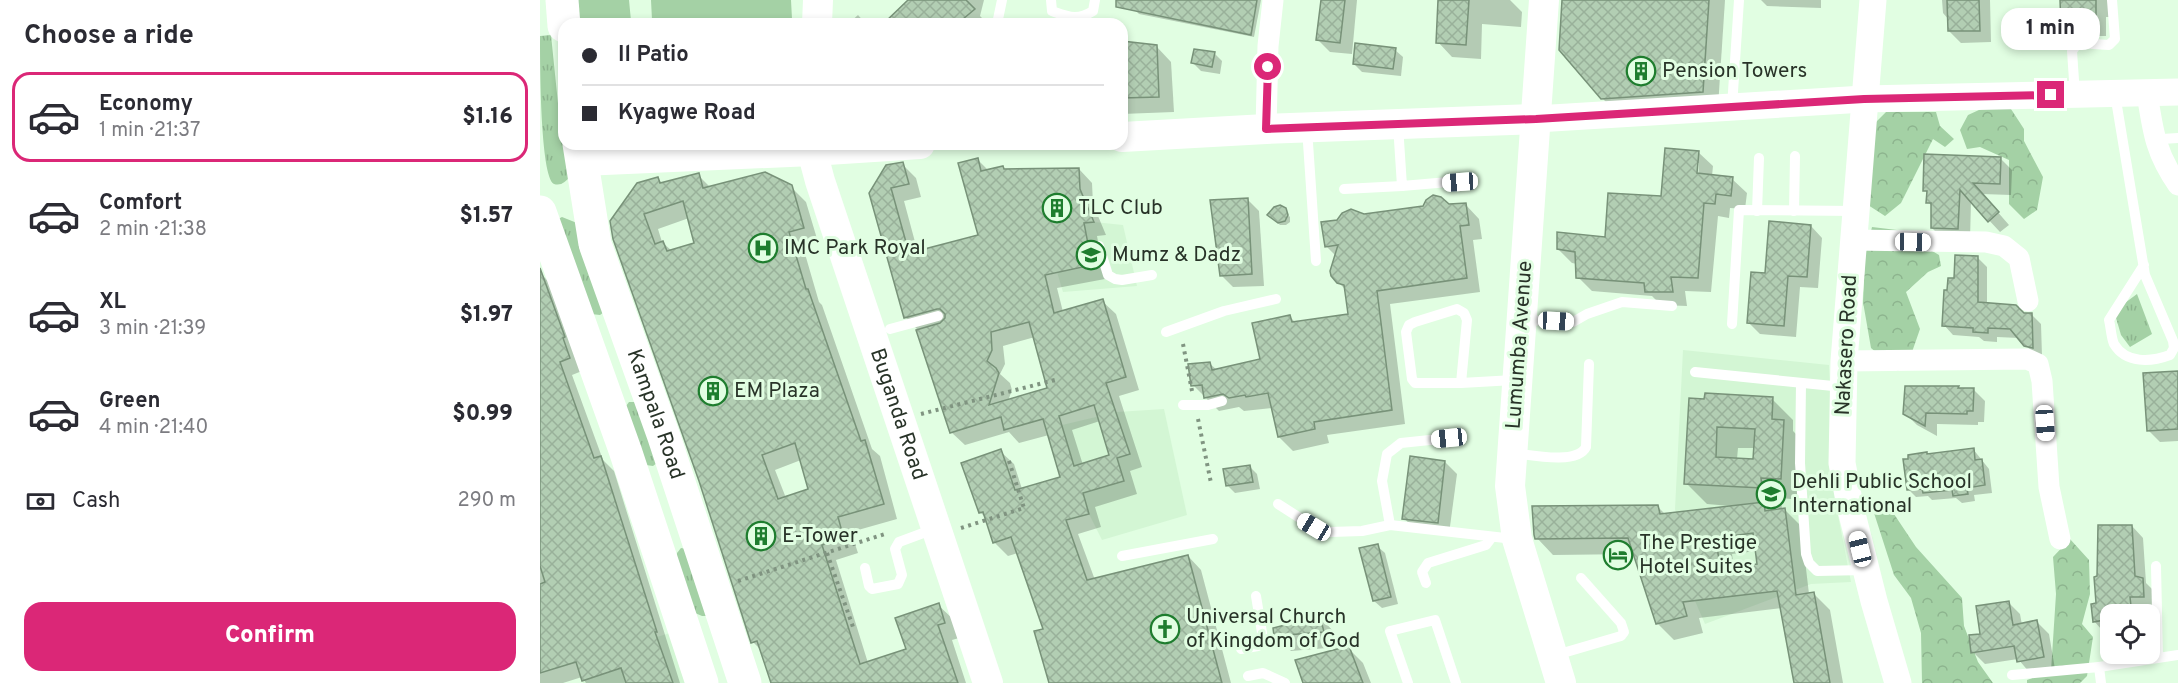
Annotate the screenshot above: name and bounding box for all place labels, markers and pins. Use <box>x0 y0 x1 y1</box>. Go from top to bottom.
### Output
building icon: Pension Towers <box>1625 55 1657 87</box>
place label: Pension Towers <box>1662 58 1807 85</box>
building icon: TLC Club <box>1041 192 1073 224</box>
place label: TLC Club <box>1078 195 1163 222</box>
hospital icon: IMC Park Royal <box>747 232 779 264</box>
place label: IMC Park Royal <box>784 235 926 262</box>
school or university icon: Mumz & Dadz <box>1075 239 1107 271</box>
place label: Mumz & Dadz <box>1112 242 1241 269</box>
building icon: EM Plaza <box>697 375 729 407</box>
place label: EM Plaza <box>734 378 820 405</box>
place label: Dehli Public School International <box>1792 469 1972 520</box>
school or university icon: Dehli Public School International <box>1755 478 1787 510</box>
building icon: E-Tower <box>745 520 777 552</box>
place label: E-Tower <box>782 523 858 550</box>
place label: The Prestige Hotel Suites <box>1639 530 1757 581</box>
hotel icon: The Prestige Hotel Suites <box>1602 539 1634 571</box>
place label: Universal Church of Kingdom of God <box>1186 604 1360 655</box>
church icon: Universal Church of Kingdom of God <box>1149 613 1181 645</box>

